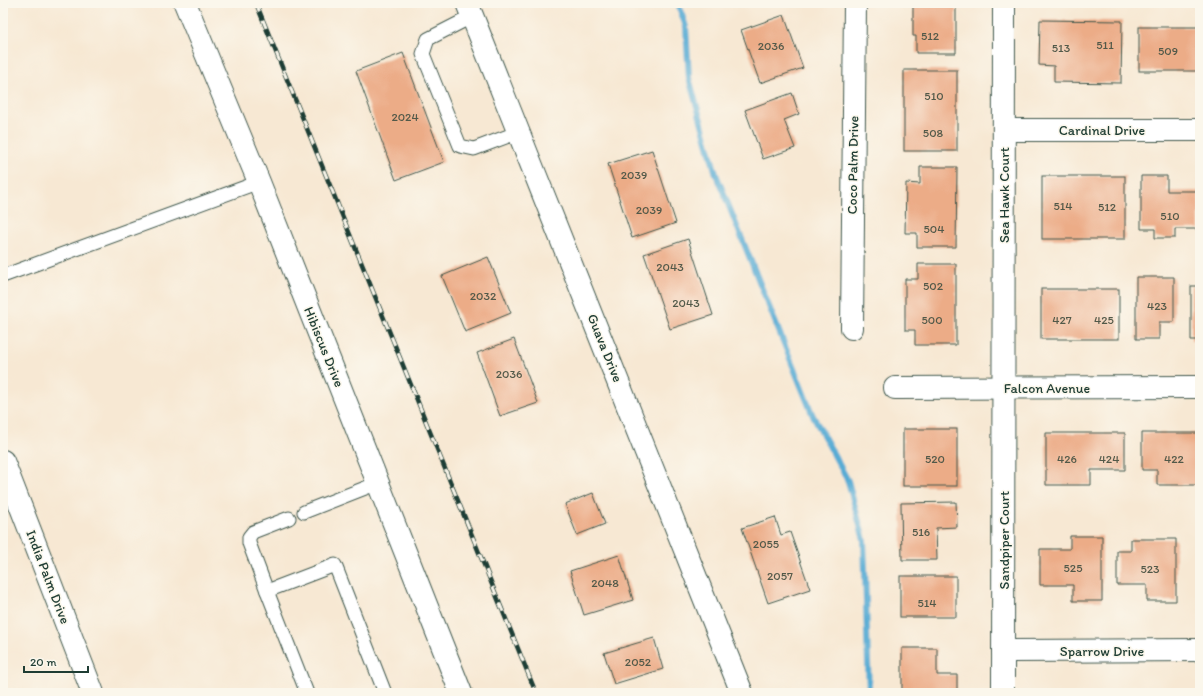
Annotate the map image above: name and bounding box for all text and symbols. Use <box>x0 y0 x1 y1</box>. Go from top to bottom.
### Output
house number: 512 <box>921 29 940 43</box>
house number: 511 <box>1096 38 1114 52</box>
house number: 2036 <box>758 39 784 53</box>
house number: 513 <box>1052 41 1071 55</box>
house number: 509 <box>1158 44 1178 58</box>
house number: 510 <box>924 89 944 103</box>
house number: 2024 <box>391 110 419 124</box>
street label: Coco Palm Drive <box>844 115 862 214</box>
street label: Cardinal Drive <box>1059 122 1146 139</box>
house number: 508 <box>923 126 944 140</box>
street label: Sea Hawk Court <box>996 147 1013 243</box>
house number: 2039 <box>621 168 647 182</box>
house number: 514 <box>1053 199 1073 213</box>
house number: 512 <box>1098 200 1117 214</box>
house number: 2039 <box>636 203 662 217</box>
house number: 510 <box>1160 209 1180 223</box>
house number: 504 <box>924 222 944 236</box>
house number: 2043 <box>656 260 684 274</box>
house number: 502 <box>923 279 944 293</box>
house number: 2032 <box>470 289 497 303</box>
house number: 2043 <box>672 296 700 310</box>
house number: 423 <box>1147 299 1167 313</box>
street label: Hibiscus Drive <box>300 304 348 390</box>
street label: Guava Drive <box>584 311 627 385</box>
house number: 500 <box>921 313 943 327</box>
house number: 427 <box>1052 313 1072 327</box>
house number: 425 <box>1094 313 1114 327</box>
house number: 2036 <box>496 367 522 381</box>
street label: Falcon Avenue <box>1004 380 1091 397</box>
house number: 520 <box>925 452 945 466</box>
house number: 426 <box>1057 452 1077 466</box>
house number: 424 <box>1099 452 1119 466</box>
house number: 422 <box>1164 452 1185 466</box>
street label: Sandpiper Court <box>996 491 1013 589</box>
house number: 516 <box>912 525 930 539</box>
street label: India Palm Drive <box>22 528 74 627</box>
house number: 2055 <box>753 537 779 551</box>
house number: 525 <box>1064 561 1082 575</box>
house number: 523 <box>1140 562 1160 576</box>
house number: 2057 <box>767 569 793 583</box>
house number: 2048 <box>591 576 619 590</box>
house number: 514 <box>917 596 937 610</box>
street label: Sparrow Drive <box>1060 643 1145 660</box>
scale bar <box>24 648 88 674</box>
text: 20 m <box>30 655 57 669</box>
house number: 2052 <box>625 655 652 669</box>

